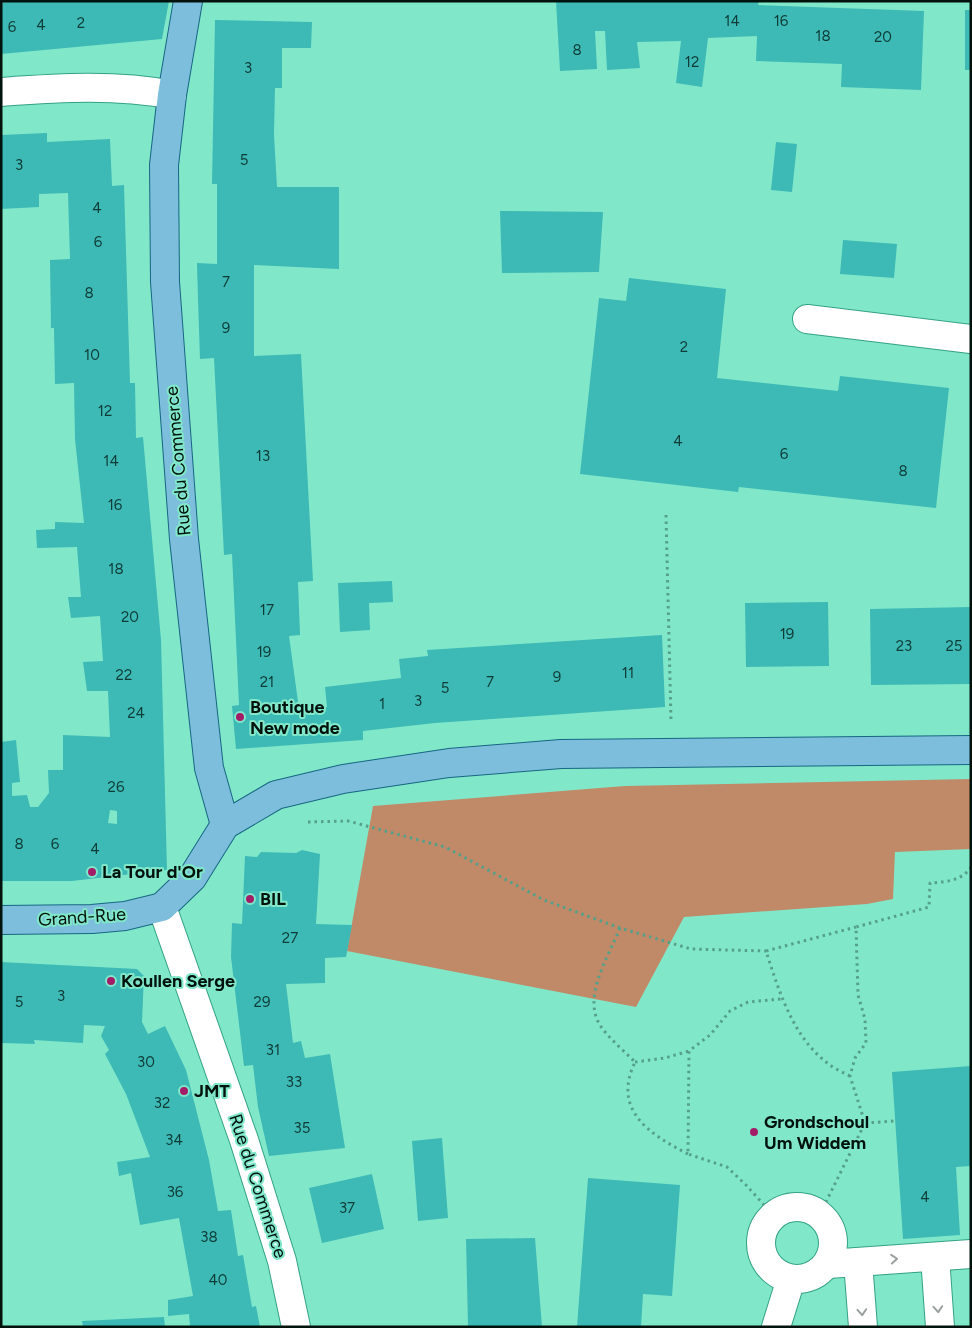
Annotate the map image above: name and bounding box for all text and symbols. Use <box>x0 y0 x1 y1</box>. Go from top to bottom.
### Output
house number: 14 <box>724 12 740 30</box>
house number: 16 <box>774 12 789 30</box>
house number: 2 <box>77 14 85 32</box>
house number: 4 <box>36 16 46 34</box>
house number: 6 <box>8 18 17 36</box>
house number: 18 <box>815 27 831 45</box>
house number: 20 <box>874 28 892 46</box>
house number: 8 <box>572 41 582 59</box>
house number: 12 <box>685 53 699 71</box>
house number: 3 <box>244 59 252 77</box>
house number: 5 <box>240 151 248 169</box>
house number: 3 <box>15 156 23 174</box>
house number: 4 <box>92 199 102 217</box>
house number: 6 <box>94 233 103 251</box>
house number: 7 <box>222 273 230 291</box>
house number: 8 <box>84 284 94 302</box>
house number: 9 <box>222 319 230 337</box>
house number: 2 <box>680 338 688 356</box>
house number: 10 <box>84 346 100 364</box>
street label: Rue du Commerce <box>160 385 196 537</box>
house number: 12 <box>98 402 112 420</box>
house number: 4 <box>673 432 683 450</box>
house number: 6 <box>780 445 789 463</box>
house number: 13 <box>256 447 270 465</box>
house number: 14 <box>103 452 119 470</box>
house number: 8 <box>898 462 908 480</box>
house number: 16 <box>108 496 123 514</box>
house number: 18 <box>108 560 124 578</box>
house number: 17 <box>260 601 274 619</box>
house number: 20 <box>121 608 139 626</box>
house number: 19 <box>780 625 794 643</box>
house number: 23 <box>896 637 912 655</box>
house number: 25 <box>945 637 963 655</box>
house number: 19 <box>257 643 271 661</box>
house number: 11 <box>622 664 634 682</box>
house number: 22 <box>116 666 132 684</box>
house number: 9 <box>553 668 561 686</box>
house number: 21 <box>260 673 274 691</box>
house number: 7 <box>486 673 494 691</box>
house number: 5 <box>441 679 449 697</box>
house number: 3 <box>414 692 422 710</box>
house number: 1 <box>379 695 385 713</box>
place label: Boutique New mode <box>250 696 340 739</box>
house number: 24 <box>127 704 145 722</box>
marker: Boutique New mode <box>234 711 246 723</box>
house number: 26 <box>108 778 125 796</box>
house number: 8 <box>14 835 24 853</box>
house number: 6 <box>51 835 60 853</box>
house number: 4 <box>90 840 100 858</box>
place label: La Tour d'Or <box>102 861 203 883</box>
marker: La Tour d'Or <box>86 866 98 878</box>
place label: BIL <box>260 888 286 910</box>
marker: BIL <box>244 893 256 905</box>
street label: Grand-Rue <box>37 903 127 931</box>
house number: 27 <box>282 929 298 947</box>
place label: Koullen Serge <box>121 970 235 992</box>
marker: Koullen Serge <box>105 975 117 987</box>
house number: 3 <box>57 987 65 1005</box>
house number: 5 <box>15 993 23 1011</box>
house number: 29 <box>254 993 270 1011</box>
house number: 31 <box>266 1041 280 1059</box>
house number: 30 <box>137 1053 155 1071</box>
house number: 33 <box>286 1073 302 1091</box>
place label: JMT <box>194 1080 230 1102</box>
marker: JMT <box>178 1085 190 1097</box>
house number: 32 <box>154 1094 170 1112</box>
street label: Rue du Commerce <box>224 1111 292 1261</box>
place label: Grondschoul Um Widdem <box>764 1111 869 1154</box>
house number: 35 <box>294 1119 310 1137</box>
marker: Grondschoul Um Widdem <box>748 1126 760 1138</box>
house number: 34 <box>165 1131 183 1149</box>
house number: 36 <box>167 1183 184 1201</box>
house number: 4 <box>920 1188 930 1206</box>
house number: 37 <box>339 1199 355 1217</box>
house number: 38 <box>200 1228 218 1246</box>
one-way arrow <box>890 1254 898 1265</box>
house number: 40 <box>209 1271 227 1289</box>
one-way arrow <box>933 1305 944 1313</box>
one-way arrow <box>856 1308 867 1316</box>

